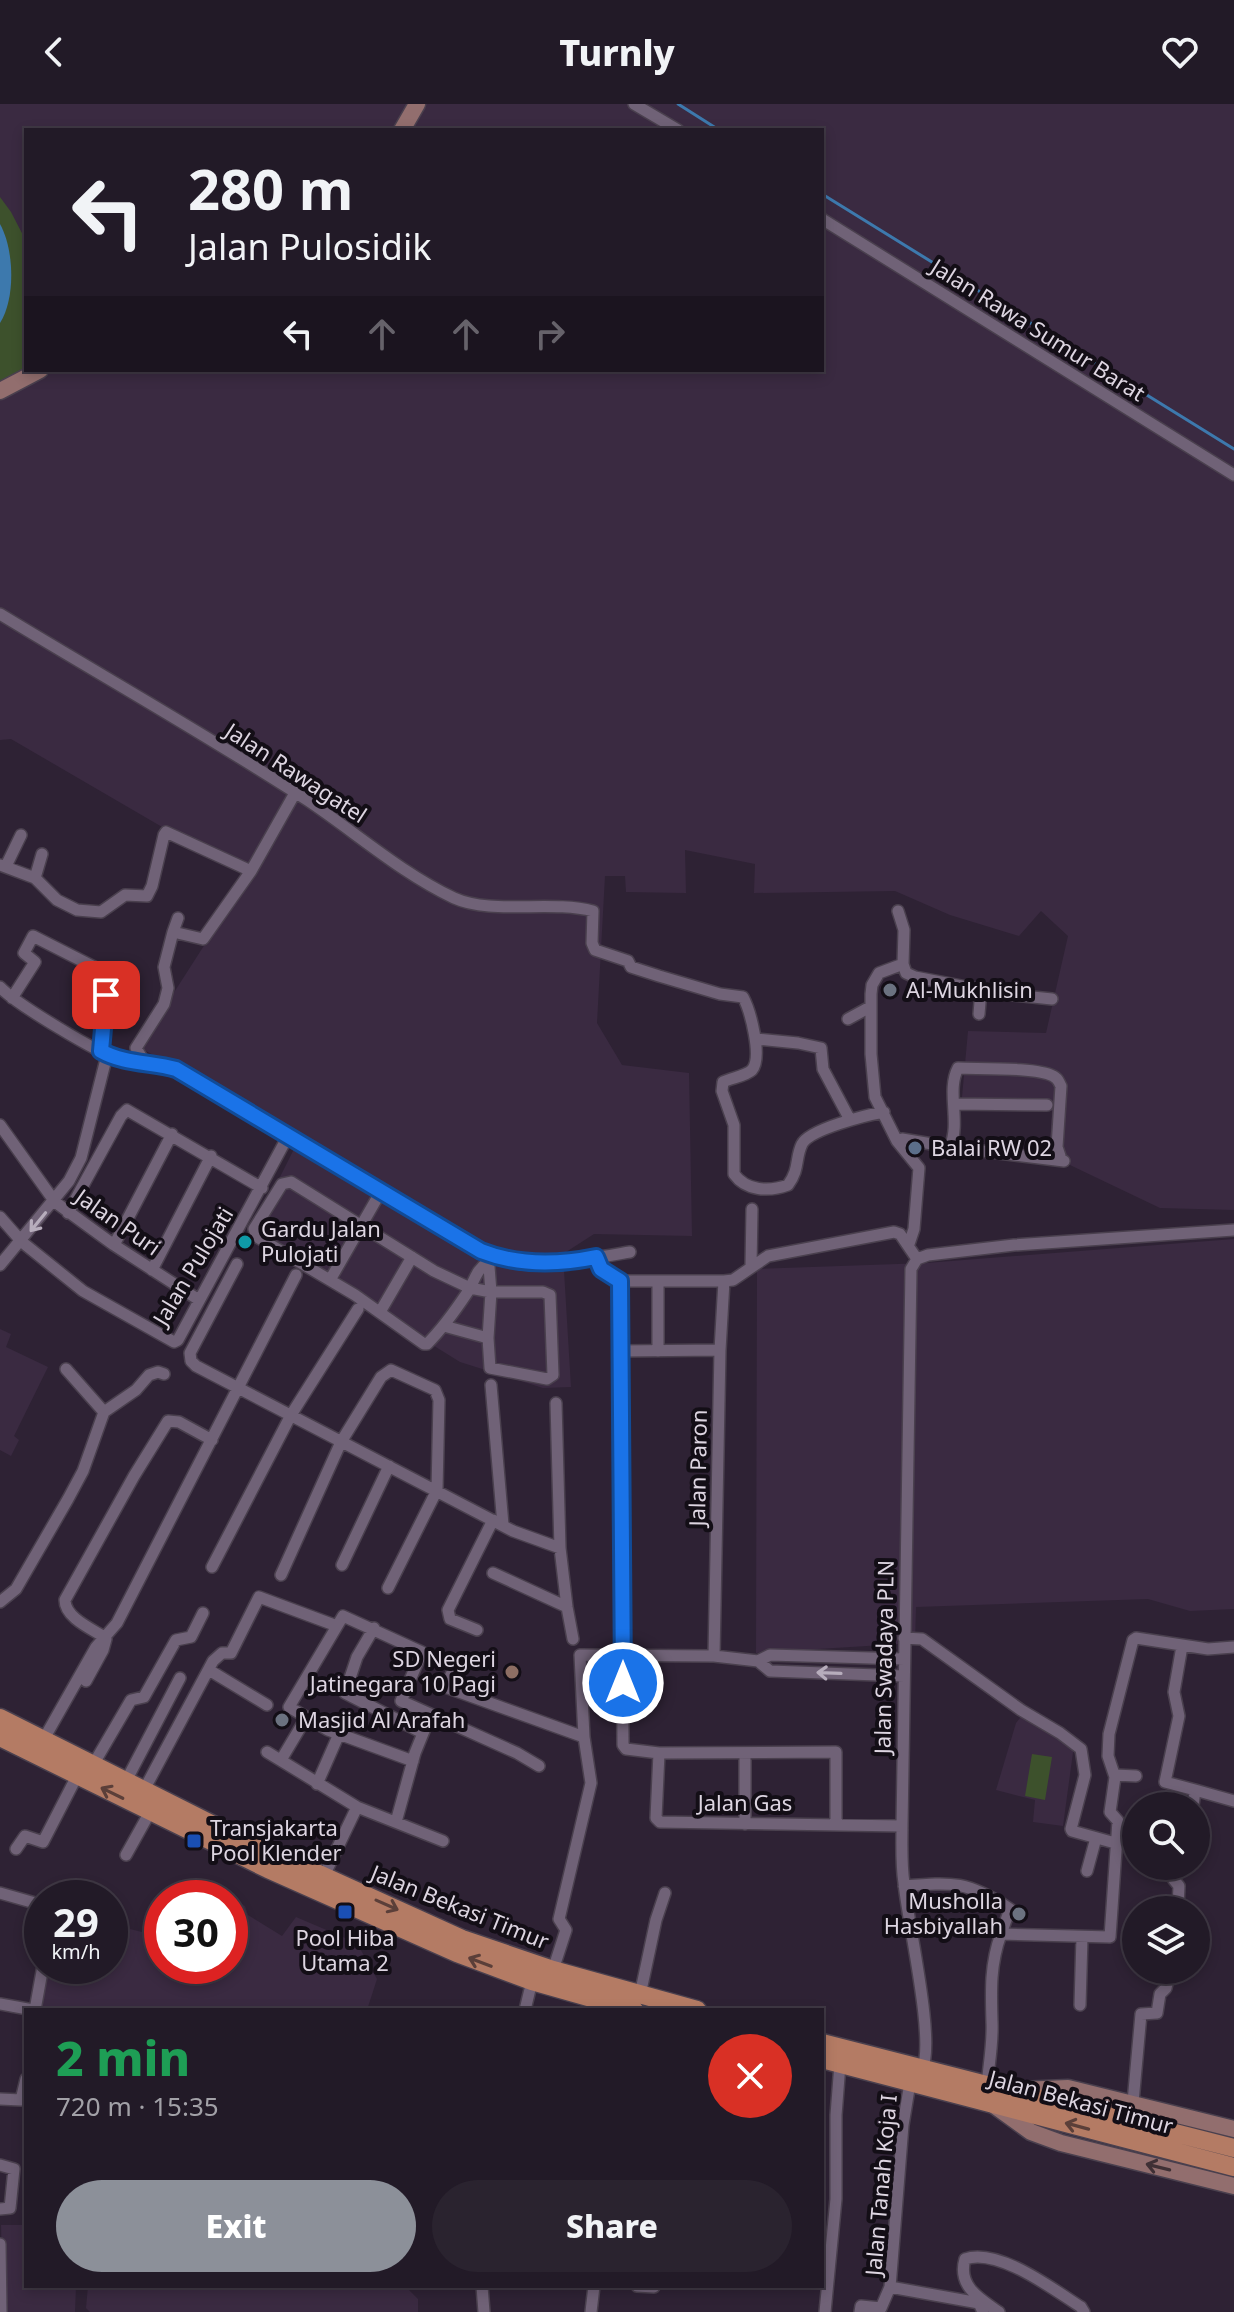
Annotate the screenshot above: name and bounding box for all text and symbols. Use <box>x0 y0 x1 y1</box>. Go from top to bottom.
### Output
text: Turnly <box>559 28 675 77</box>
icon: back <box>32 30 76 74</box>
icon: heart <box>1158 30 1202 74</box>
text: 280 m <box>188 150 353 226</box>
icon: left <box>56 160 160 264</box>
text: Jalan Pulosidik <box>188 222 431 271</box>
street label: Jalan Rawa Sumur Barat <box>924 250 1151 407</box>
icon: left <box>276 312 320 356</box>
icon: ahead <box>360 312 404 356</box>
icon: ahead <box>444 312 488 356</box>
icon: right <box>528 312 572 356</box>
street label: Jalan Rawagatel <box>218 714 373 829</box>
pin <box>72 961 140 1029</box>
icon: arrive <box>84 973 128 1017</box>
place label: Al-Mukhlisin <box>906 974 1033 1004</box>
marker: Al-Mukhlisin <box>881 981 899 999</box>
place label: Balai RW 02 <box>931 1132 1052 1162</box>
marker: Balai RW 02 <box>906 1139 924 1157</box>
street label: Jalan Puri <box>68 1180 167 1261</box>
street label: Jalan Pulojati <box>144 1201 239 1332</box>
one-way arrow <box>29 1211 47 1232</box>
place label: Gardu Jalan Pulojati <box>261 1213 381 1268</box>
marker: Gardu Jalan Pulojati <box>236 1233 254 1251</box>
street label: Jalan Paron <box>681 1409 713 1529</box>
street label: Jalan Swadaya PLN <box>866 1560 900 1756</box>
position arrow <box>581 1641 665 1725</box>
place label: SD Negeri Jatinegara 10 Pagi <box>308 1643 496 1698</box>
marker: SD Negeri Jatinegara 10 Pagi <box>503 1663 521 1681</box>
one-way arrow <box>816 1666 843 1681</box>
place label: Masjid Al Arafah <box>298 1704 465 1734</box>
marker: Masjid Al Arafah <box>273 1711 291 1729</box>
one-way arrow <box>101 1785 125 1801</box>
street label: Jalan Gas <box>696 1787 792 1817</box>
map controls <box>1122 1792 1210 1984</box>
button: search <box>1122 1792 1210 1880</box>
place label: Transjakarta Pool Klender <box>210 1812 342 1867</box>
marker: Transjakarta Pool Klender <box>185 1832 203 1850</box>
street label: Jalan Bekasi Timur <box>365 1856 554 1955</box>
speed limit sign: 30 <box>144 1880 248 1984</box>
place label: Musholla Hasbiyallah <box>884 1885 1003 1940</box>
text: 29 <box>53 1894 99 1949</box>
button: layers <box>1122 1896 1210 1984</box>
one-way arrow <box>374 1898 398 1913</box>
marker: Pool Hiba Utama 2 <box>336 1903 354 1921</box>
marker: Musholla Hasbiyallah <box>1010 1905 1028 1923</box>
place label: Pool Hiba Utama 2 <box>295 1922 395 1977</box>
text: km/h <box>51 1938 101 1965</box>
one-way arrow <box>468 1954 493 1968</box>
text: 2 min <box>56 2025 190 2090</box>
button: close <box>708 2034 792 2118</box>
street label: Jalan Bekasi Timur <box>984 2061 1177 2140</box>
text: 720 m · 15:35 <box>56 2088 219 2124</box>
street label: Jalan Tanah Koja I <box>857 2093 903 2279</box>
one-way arrow <box>1065 2117 1091 2132</box>
one-way arrow <box>1146 2159 1172 2174</box>
button: Exit <box>56 2180 416 2272</box>
button: Share <box>432 2180 792 2272</box>

